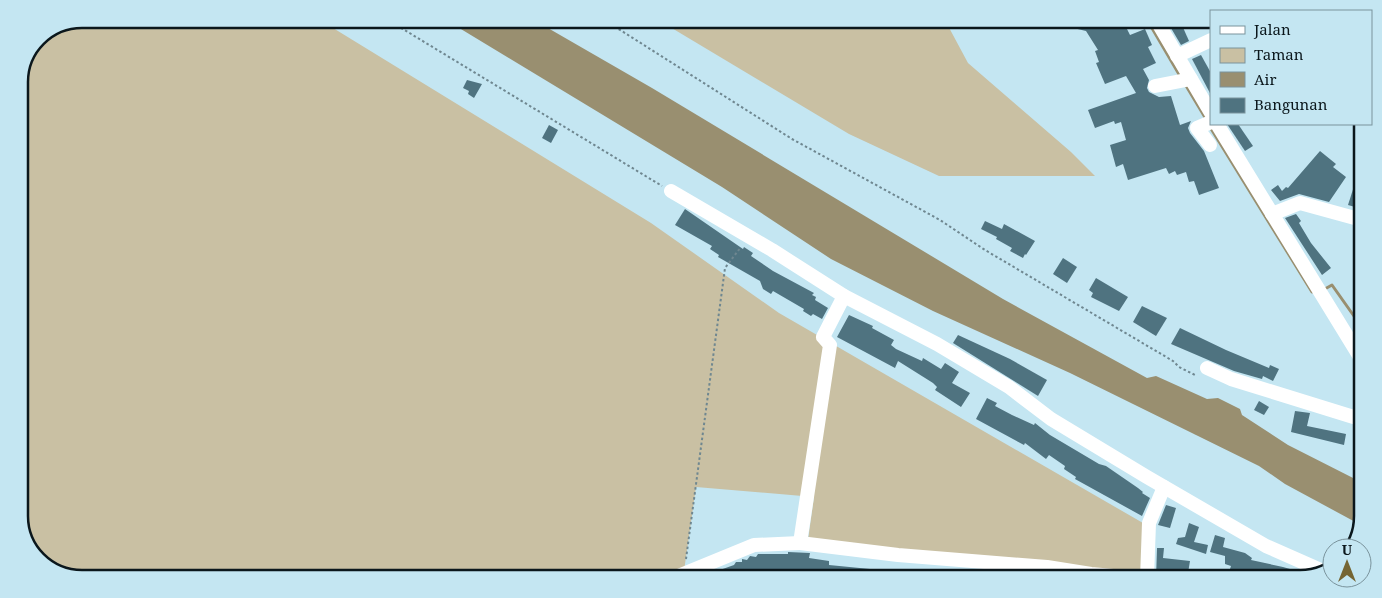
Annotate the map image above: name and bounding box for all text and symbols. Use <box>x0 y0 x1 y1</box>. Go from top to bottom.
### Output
legend <box>1210 10 1372 125</box>
text: Jalan <box>1253 19 1291 39</box>
text: Taman <box>1254 44 1304 64</box>
text: Air <box>1254 69 1276 89</box>
text: Bangunan <box>1254 94 1328 114</box>
north arrow <box>1322 538 1372 588</box>
text: U <box>1342 540 1353 559</box>

